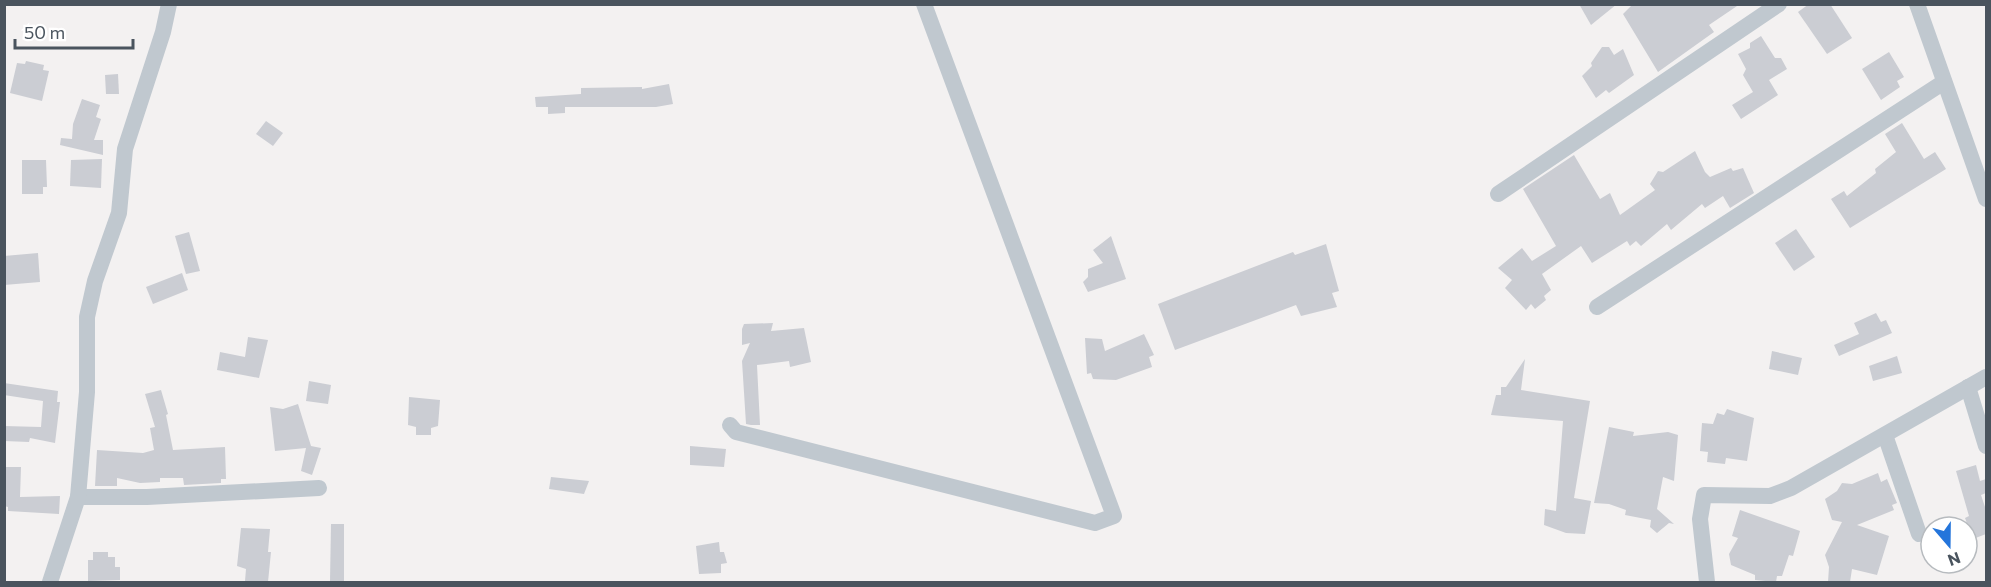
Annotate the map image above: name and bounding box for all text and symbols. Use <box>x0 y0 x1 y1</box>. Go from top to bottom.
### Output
scale bar <box>15 12 134 50</box>
text: 50 m <box>24 21 65 43</box>
north arrow <box>1919 515 1979 575</box>
text: N <box>1945 549 1963 571</box>

